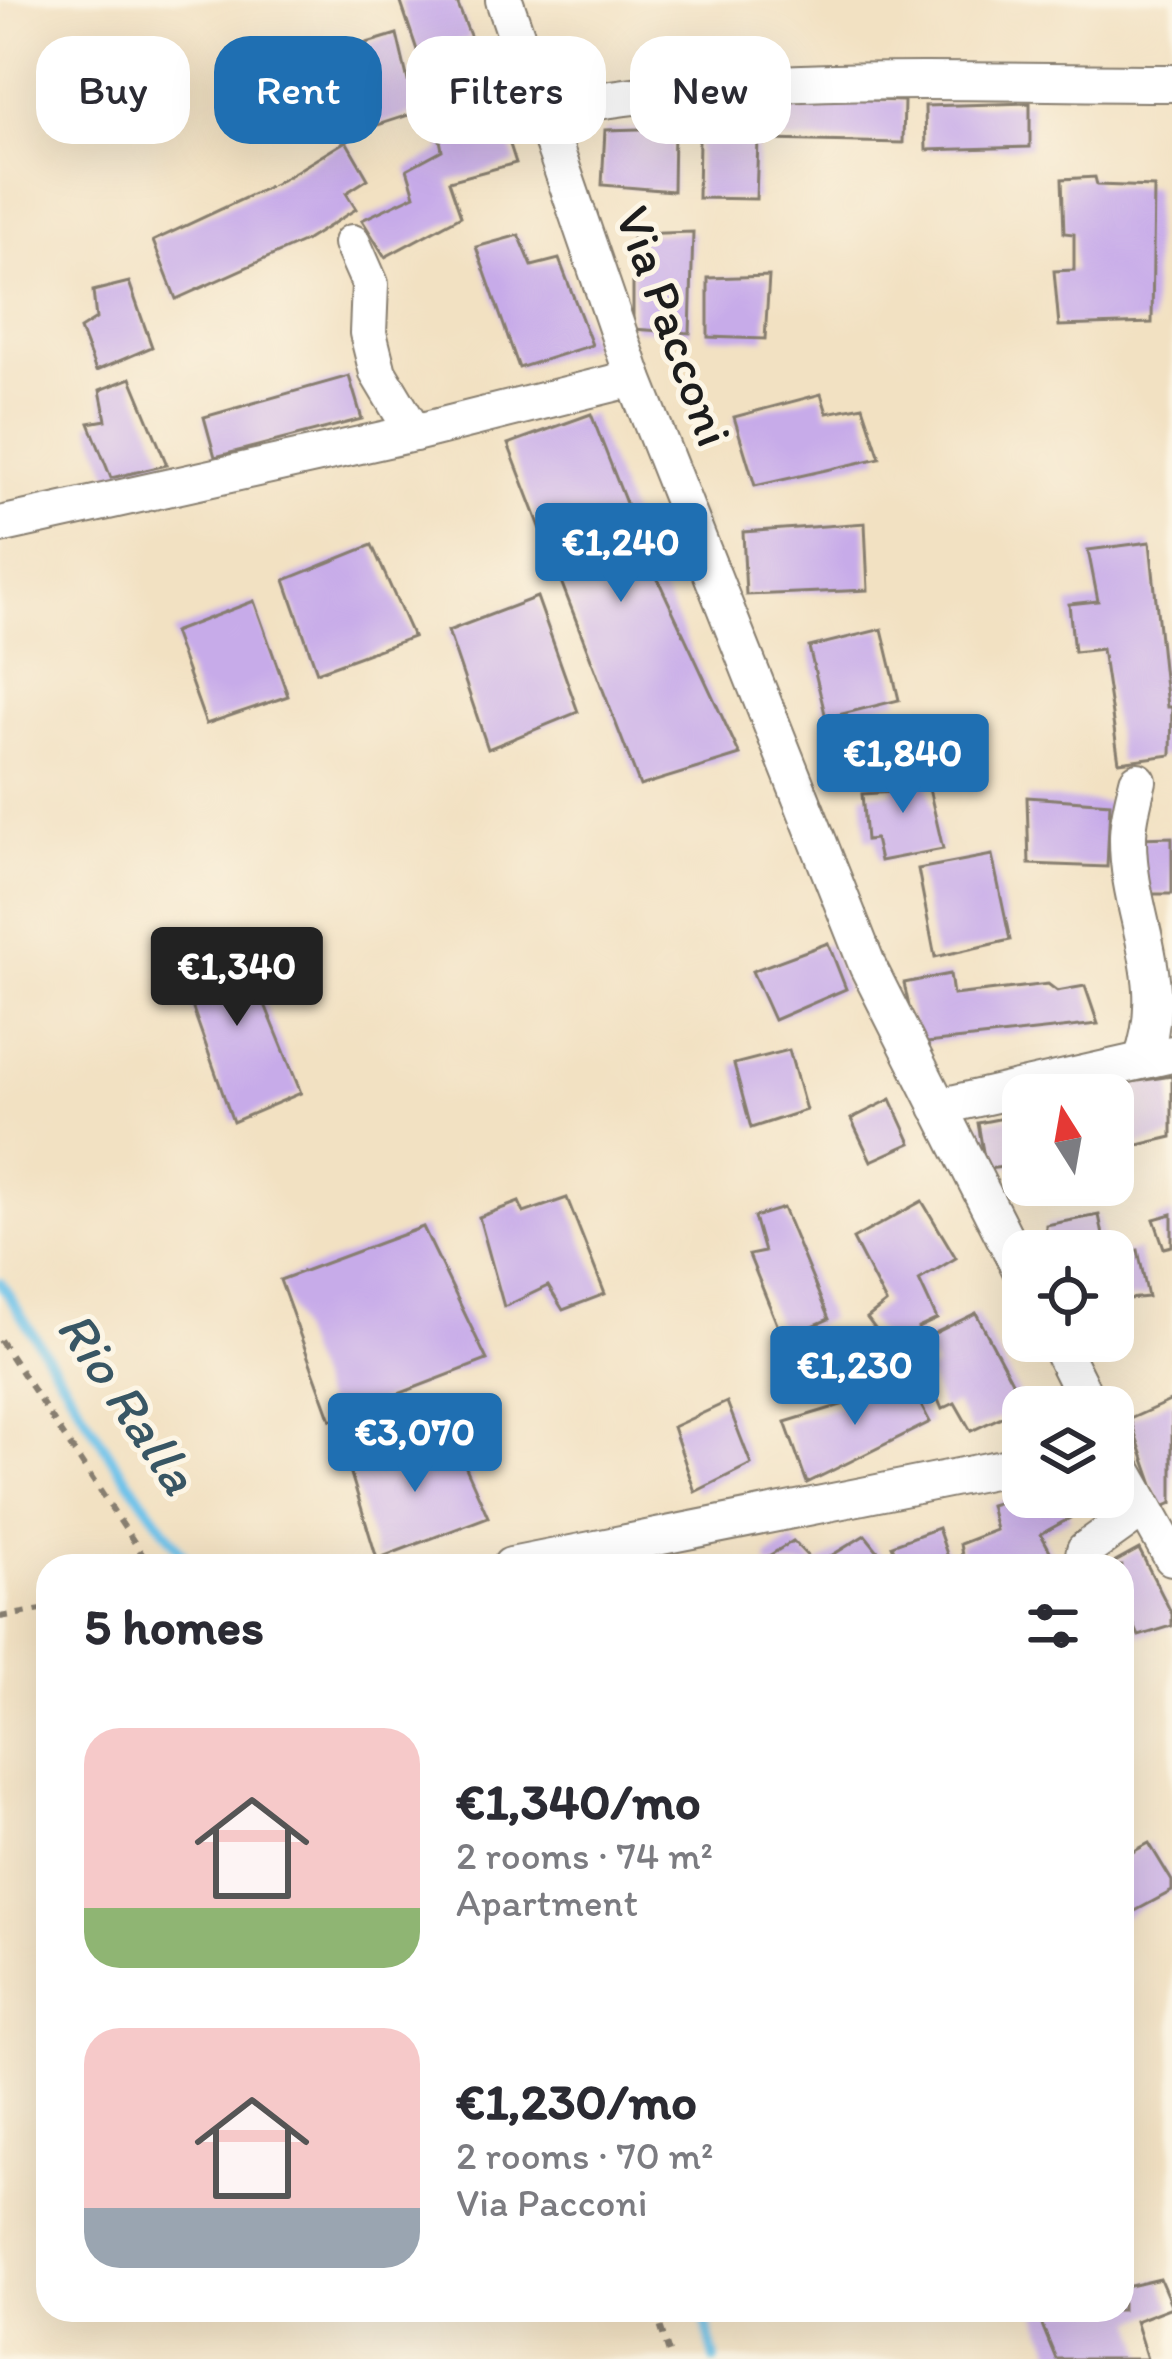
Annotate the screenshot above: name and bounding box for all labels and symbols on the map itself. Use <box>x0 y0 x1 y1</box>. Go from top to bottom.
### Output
street label: Via Pacconi <box>603 198 745 454</box>
pin: €1,240 <box>523 503 719 605</box>
pin: €1,840 <box>805 714 1001 816</box>
pin: €1,340 <box>139 927 335 1029</box>
north arrow <box>1002 1074 1134 1206</box>
water label: Rio Ralla <box>43 1298 213 1506</box>
pin: €1,230 <box>757 1326 953 1428</box>
pin: €3,070 <box>317 1393 513 1495</box>

